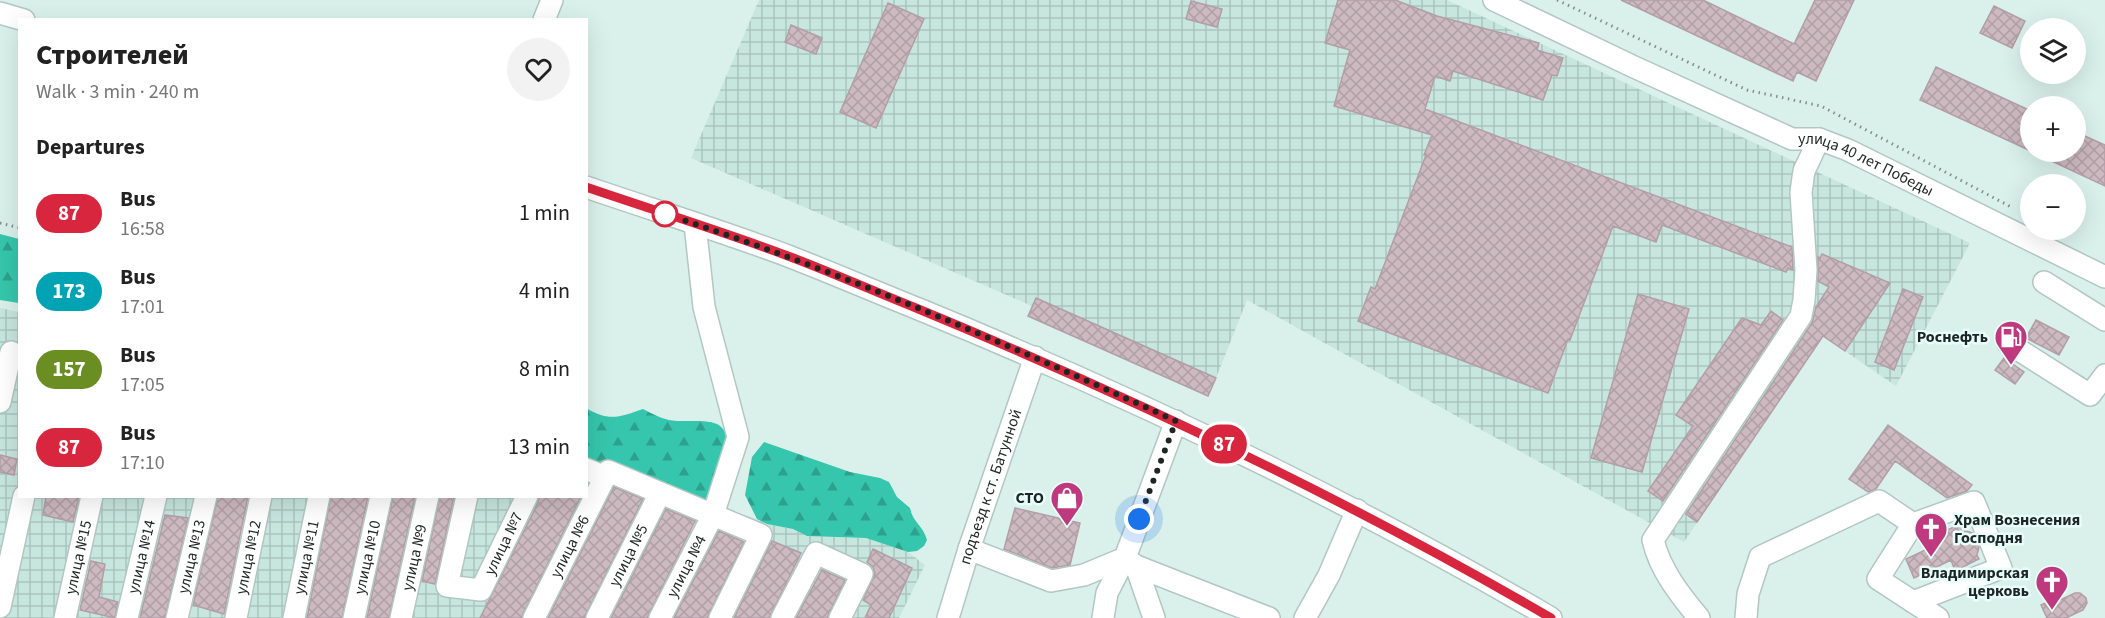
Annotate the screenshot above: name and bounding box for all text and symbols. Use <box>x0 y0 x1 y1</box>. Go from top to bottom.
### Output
map controls <box>2020 18 2086 240</box>
button: layers <box>2020 18 2086 84</box>
text: Строителей <box>36 35 189 75</box>
button: heart <box>507 38 570 101</box>
text: Walk · 3 min · 240 m <box>36 78 199 106</box>
button: + <box>2020 96 2086 162</box>
street label: улица 40 лет Победы <box>1798 128 1937 202</box>
text: Departures <box>36 131 145 163</box>
button: − <box>2020 174 2086 240</box>
text: Bus <box>120 183 156 215</box>
text: 1 min <box>519 197 570 229</box>
text: 87 <box>58 198 80 228</box>
unlabelled marker <box>652 201 678 227</box>
text: 16:58 <box>120 215 165 243</box>
text: Bus <box>120 261 156 293</box>
text: 4 min <box>519 275 570 307</box>
text: 173 <box>52 276 86 306</box>
text: 17:01 <box>120 293 165 321</box>
fuel station icon: Роснефть <box>1993 319 2029 366</box>
place label: Роснефть <box>1917 326 1988 348</box>
text: Bus <box>120 339 156 371</box>
text: 8 min <box>519 353 570 385</box>
text: 157 <box>52 354 86 384</box>
text: 17:05 <box>120 371 165 399</box>
street label: подъезд к ст. Батунной <box>954 406 1027 567</box>
text: Bus <box>120 417 156 449</box>
line badge: 87 <box>1197 424 1251 464</box>
text: 87 <box>1213 429 1235 459</box>
text: 13 min <box>508 431 570 463</box>
text: 87 <box>58 432 80 462</box>
text: 17:10 <box>120 449 165 477</box>
shop icon: СТО <box>1049 480 1085 527</box>
place label: СТО <box>1015 487 1044 509</box>
your location <box>1124 504 1154 534</box>
street label: улица №7 <box>479 509 528 579</box>
place label: Храм Вознесения Господня <box>1954 509 2080 549</box>
street label: улица №6 <box>545 511 595 582</box>
church icon: Храм Вознесения Господня <box>1913 511 1949 558</box>
street label: улица №14 <box>122 517 161 596</box>
street label: улица №13 <box>172 517 211 596</box>
street label: улица №15 <box>60 518 97 597</box>
street label: улица №12 <box>230 518 267 596</box>
street label: улица №11 <box>288 518 325 596</box>
street label: улица №10 <box>349 518 386 597</box>
street label: улица №5 <box>604 520 654 591</box>
street label: улица №9 <box>396 522 432 593</box>
street label: улица №4 <box>661 531 712 601</box>
place label: Владимирская церковь <box>1921 562 2029 602</box>
church icon: Владимирская церковь <box>2034 564 2070 611</box>

